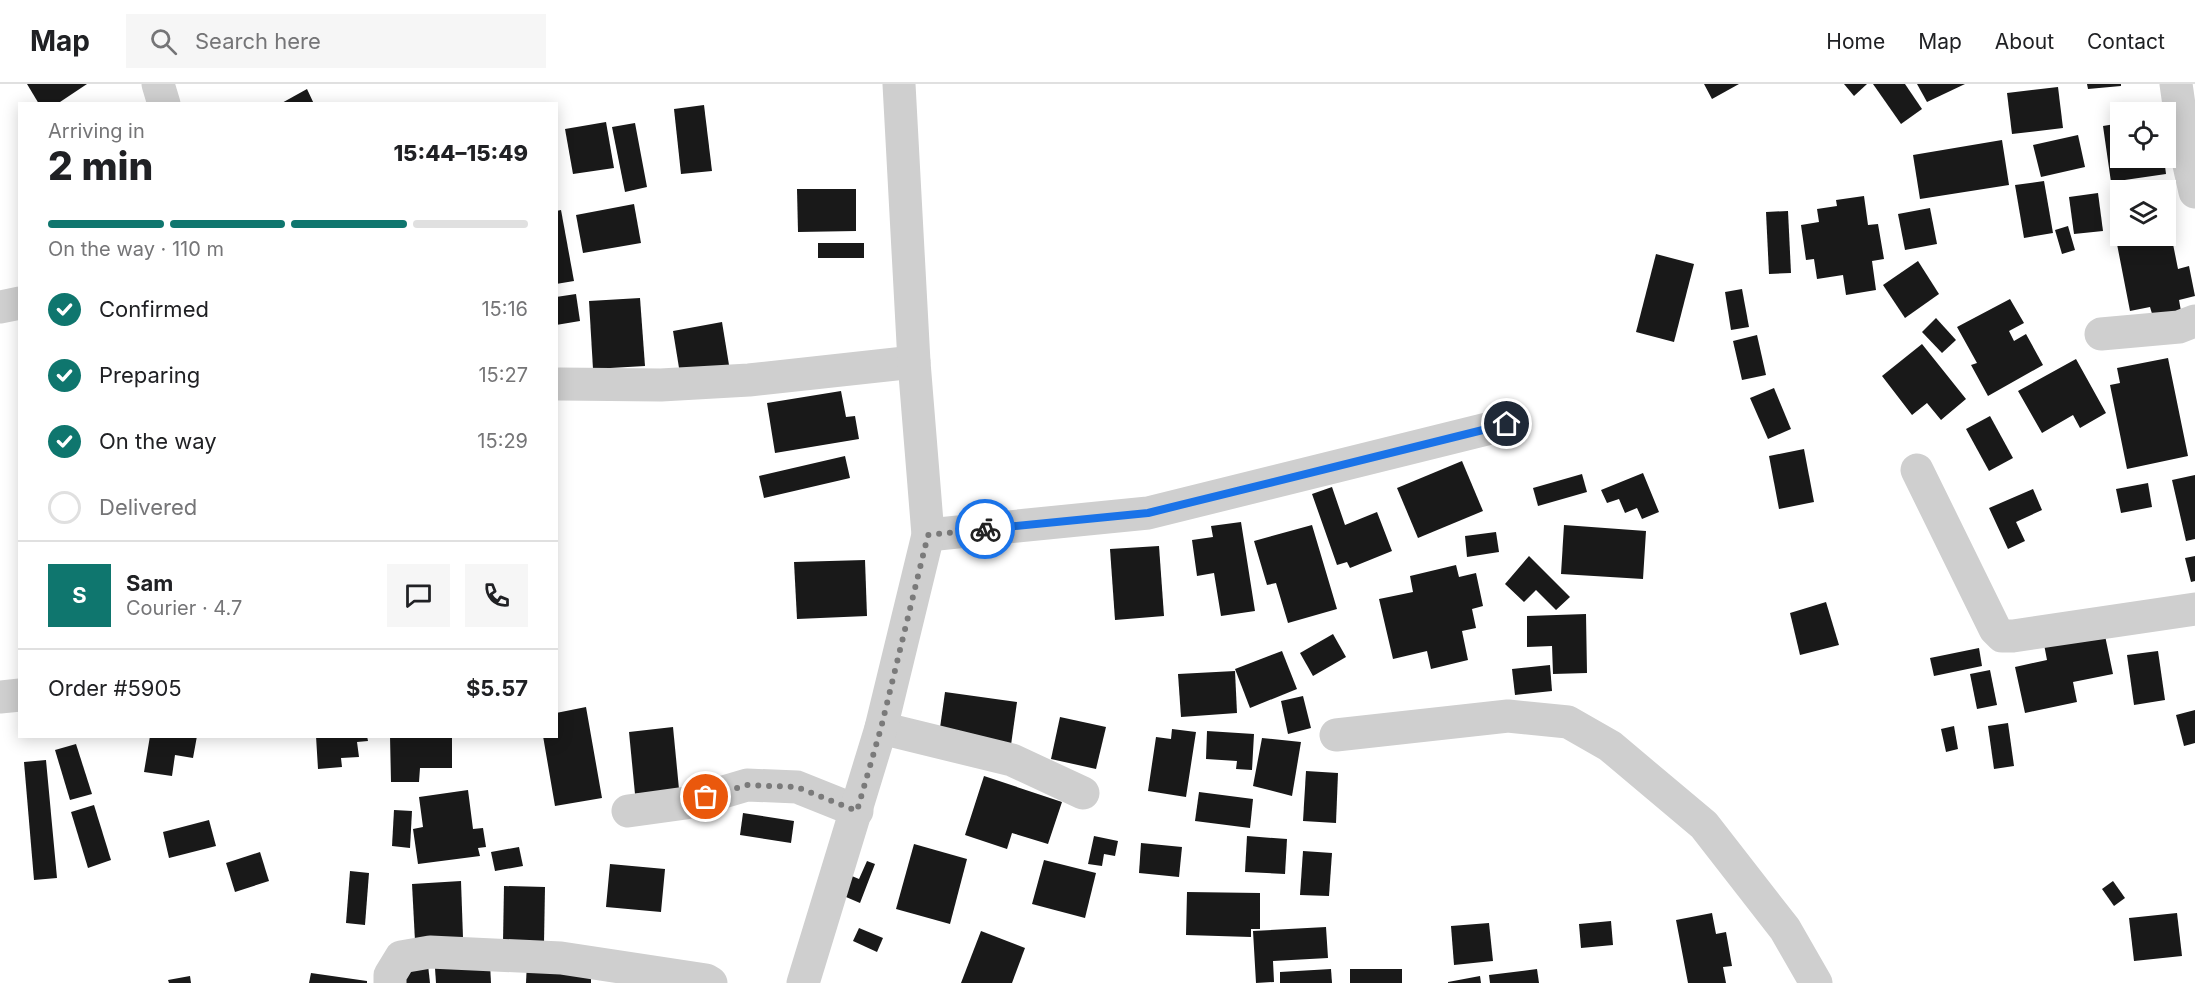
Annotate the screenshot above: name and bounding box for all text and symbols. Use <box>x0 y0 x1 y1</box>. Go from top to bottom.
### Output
search box <box>126 14 546 68</box>
text: Map <box>30 24 90 58</box>
icon: search <box>147 25 180 58</box>
text: Search here <box>195 28 321 54</box>
text: Home <box>1826 29 1885 54</box>
text: Map <box>1918 29 1962 54</box>
text: About <box>1995 29 2054 54</box>
text: Contact <box>2087 29 2165 54</box>
map controls <box>2110 102 2176 246</box>
button: locate <box>2110 102 2176 168</box>
text: Arriving in <box>48 119 145 143</box>
text: 15:44–15:49 <box>393 140 528 166</box>
text: 2 min <box>48 142 153 189</box>
button: layers <box>2110 180 2176 246</box>
text: On the way · 110 m <box>48 237 224 261</box>
icon: check <box>48 293 81 326</box>
text: Confirmed <box>99 296 209 322</box>
text: 15:16 <box>481 297 528 321</box>
icon: check <box>48 359 81 392</box>
text: Preparing <box>99 362 200 388</box>
text: 15:27 <box>478 363 528 387</box>
pin <box>1481 398 1532 449</box>
icon: home <box>1490 407 1523 440</box>
icon: check <box>48 425 81 458</box>
text: On the way <box>99 428 217 454</box>
text: 15:29 <box>477 429 528 453</box>
text: Delivered <box>99 494 197 520</box>
courier <box>955 499 1015 559</box>
icon: bike <box>969 513 1002 546</box>
button: chat <box>387 564 450 627</box>
button: phone <box>465 564 528 627</box>
text: Sam <box>126 570 173 596</box>
text: S <box>72 582 87 608</box>
text: Courier · 4.7 <box>126 596 242 620</box>
text: Order #5905 <box>48 675 182 701</box>
text: $5.57 <box>466 675 528 701</box>
pin <box>680 771 731 822</box>
icon: bag <box>689 780 722 813</box>

